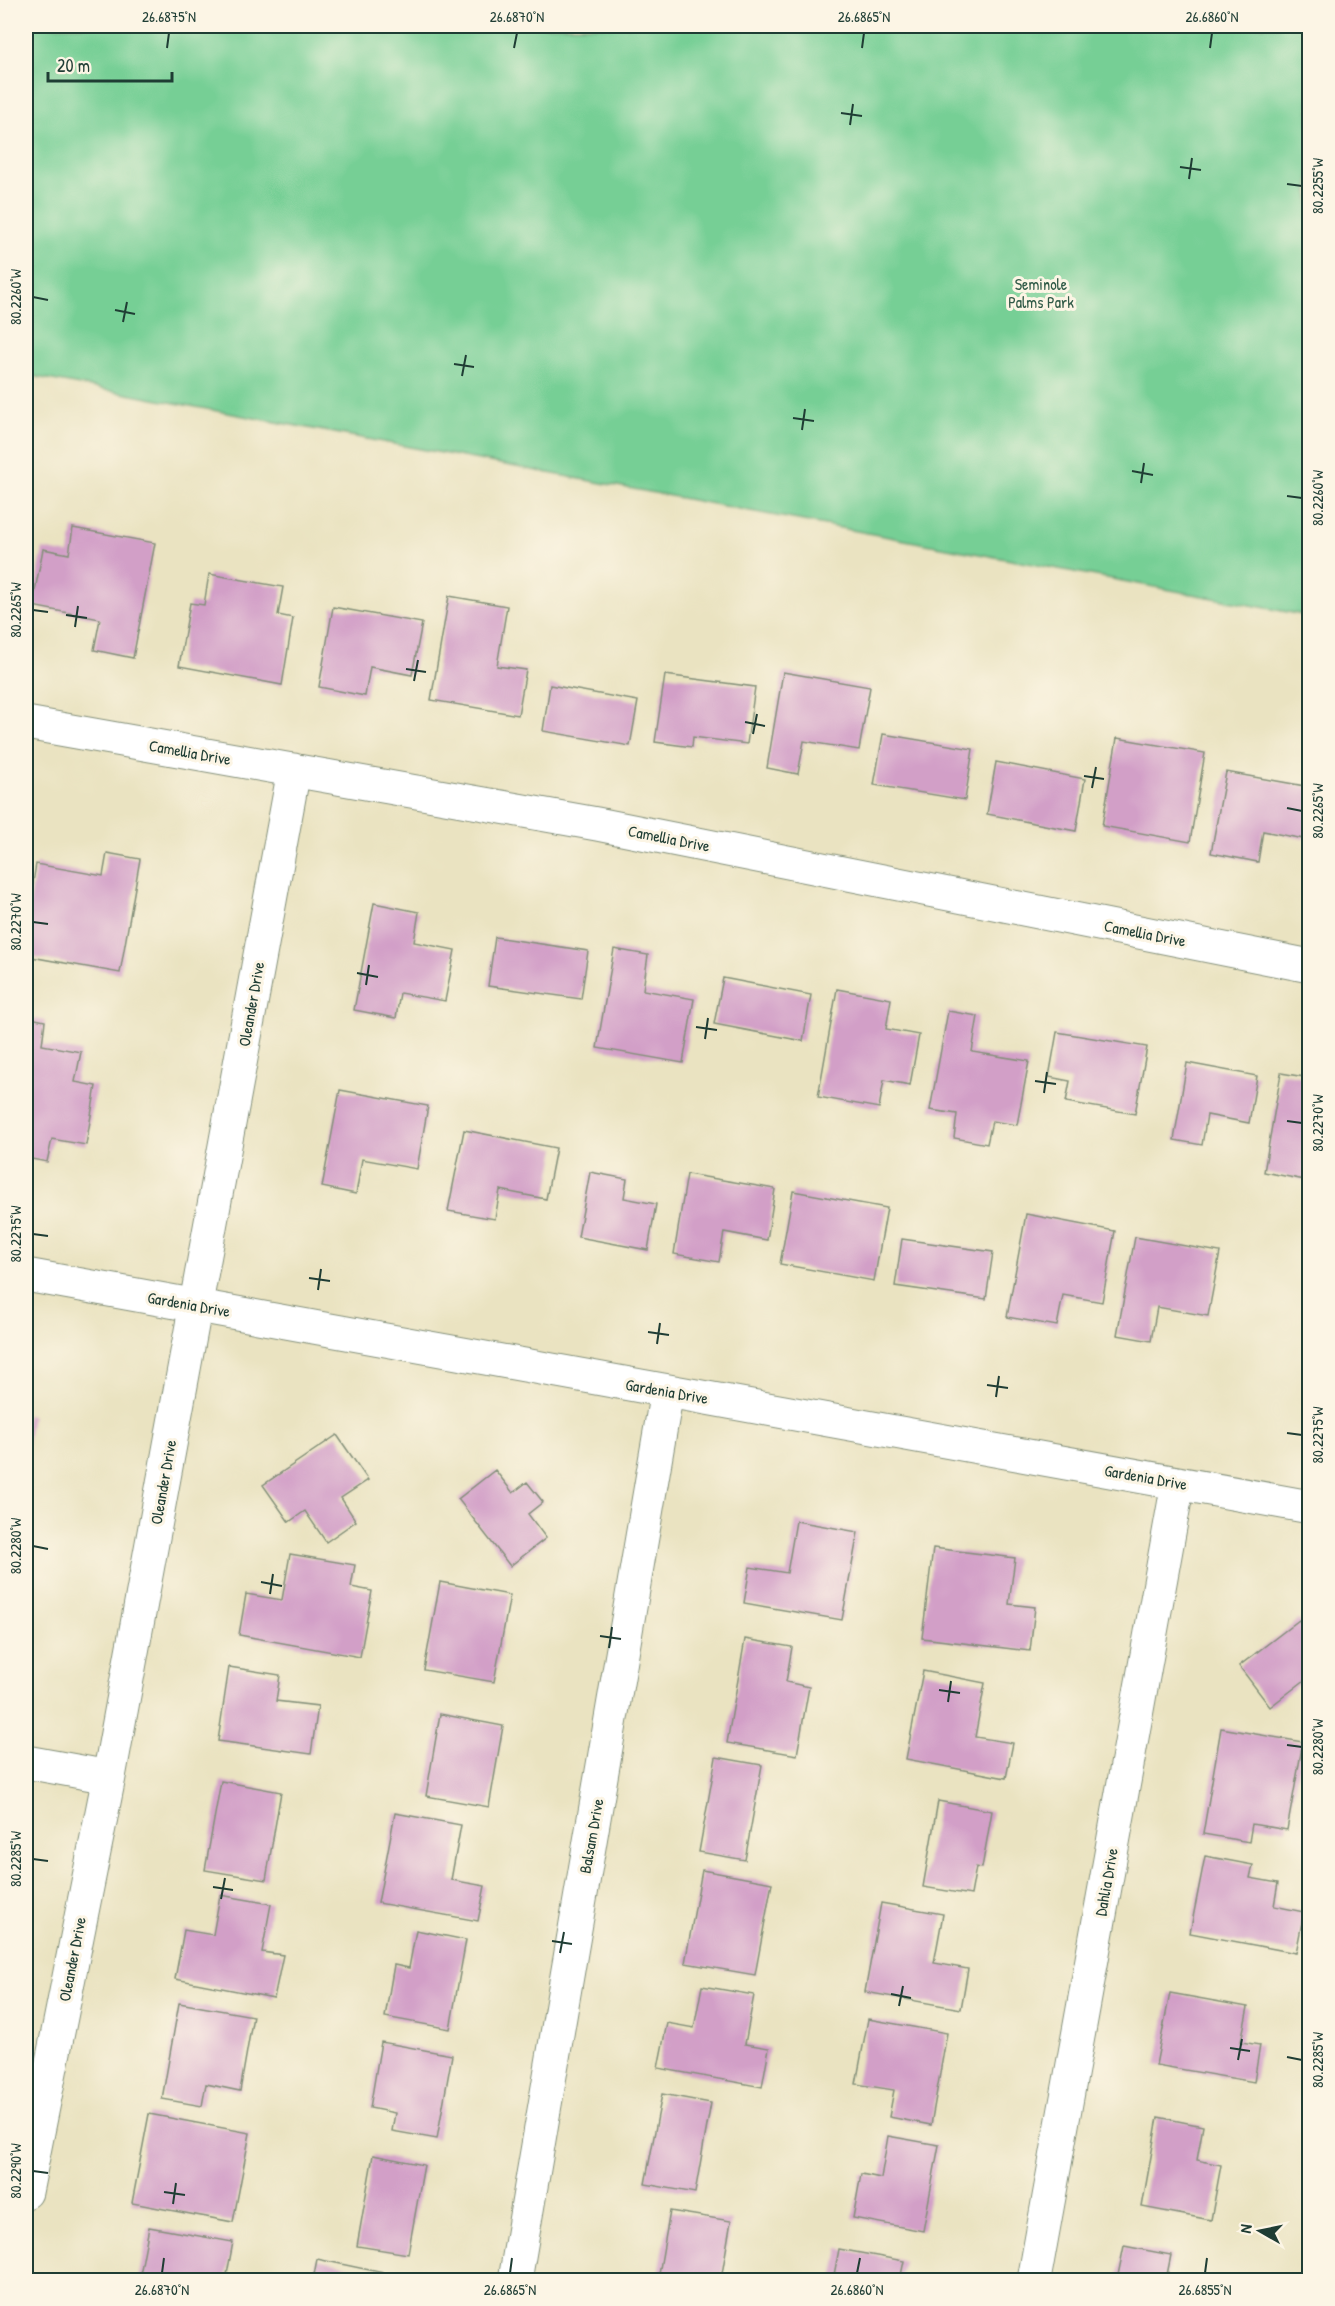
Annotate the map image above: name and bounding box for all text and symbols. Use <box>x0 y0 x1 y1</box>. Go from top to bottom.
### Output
text: 26.6875°N <box>142 6 196 27</box>
text: 26.6870°N <box>490 6 544 27</box>
text: 26.6865°N <box>838 6 890 27</box>
text: 26.6860°N <box>1186 6 1238 27</box>
scale bar <box>48 45 172 83</box>
text: 20 m <box>57 53 90 78</box>
text: 80.2255°W <box>1307 157 1328 214</box>
text: 80.2260°W <box>5 268 26 325</box>
park label: Seminole Palms Park <box>1008 273 1074 313</box>
text: 80.2260°W <box>1307 469 1328 526</box>
text: 80.2265°W <box>5 581 26 638</box>
street label: Camellia Drive <box>147 734 233 770</box>
text: 80.2265°W <box>1307 782 1328 839</box>
street label: Camellia Drive <box>626 819 712 857</box>
text: 80.2270°W <box>5 893 26 951</box>
street label: Camellia Drive <box>1102 914 1188 952</box>
street label: Oleander Drive <box>233 959 269 1048</box>
text: 80.2270°W <box>1307 1094 1328 1152</box>
text: 80.2275°W <box>5 1205 26 1262</box>
street label: Gardenia Drive <box>146 1286 233 1322</box>
street label: Gardenia Drive <box>624 1373 711 1409</box>
text: 80.2275°W <box>1307 1406 1328 1463</box>
street label: Oleander Drive <box>145 1437 181 1526</box>
street label: Gardenia Drive <box>1103 1459 1190 1495</box>
text: 80.2280°W <box>5 1517 26 1574</box>
text: 80.2280°W <box>1307 1718 1328 1775</box>
street label: Balsam Drive <box>574 1796 609 1875</box>
text: 80.2285°W <box>5 1830 26 1887</box>
street label: Dahlia Drive <box>1089 1846 1123 1918</box>
street label: Oleander Drive <box>53 1914 91 2003</box>
text: 80.2285°W <box>1307 2031 1328 2088</box>
text: 80.2290°W <box>5 2143 26 2199</box>
north arrow <box>1230 2201 1290 2261</box>
text: N <box>1234 2222 1257 2235</box>
text: 26.6870°N <box>135 2279 189 2300</box>
text: 26.6865°N <box>484 2279 536 2300</box>
text: 26.6860°N <box>831 2279 883 2300</box>
text: 26.6855°N <box>1179 2279 1231 2300</box>

